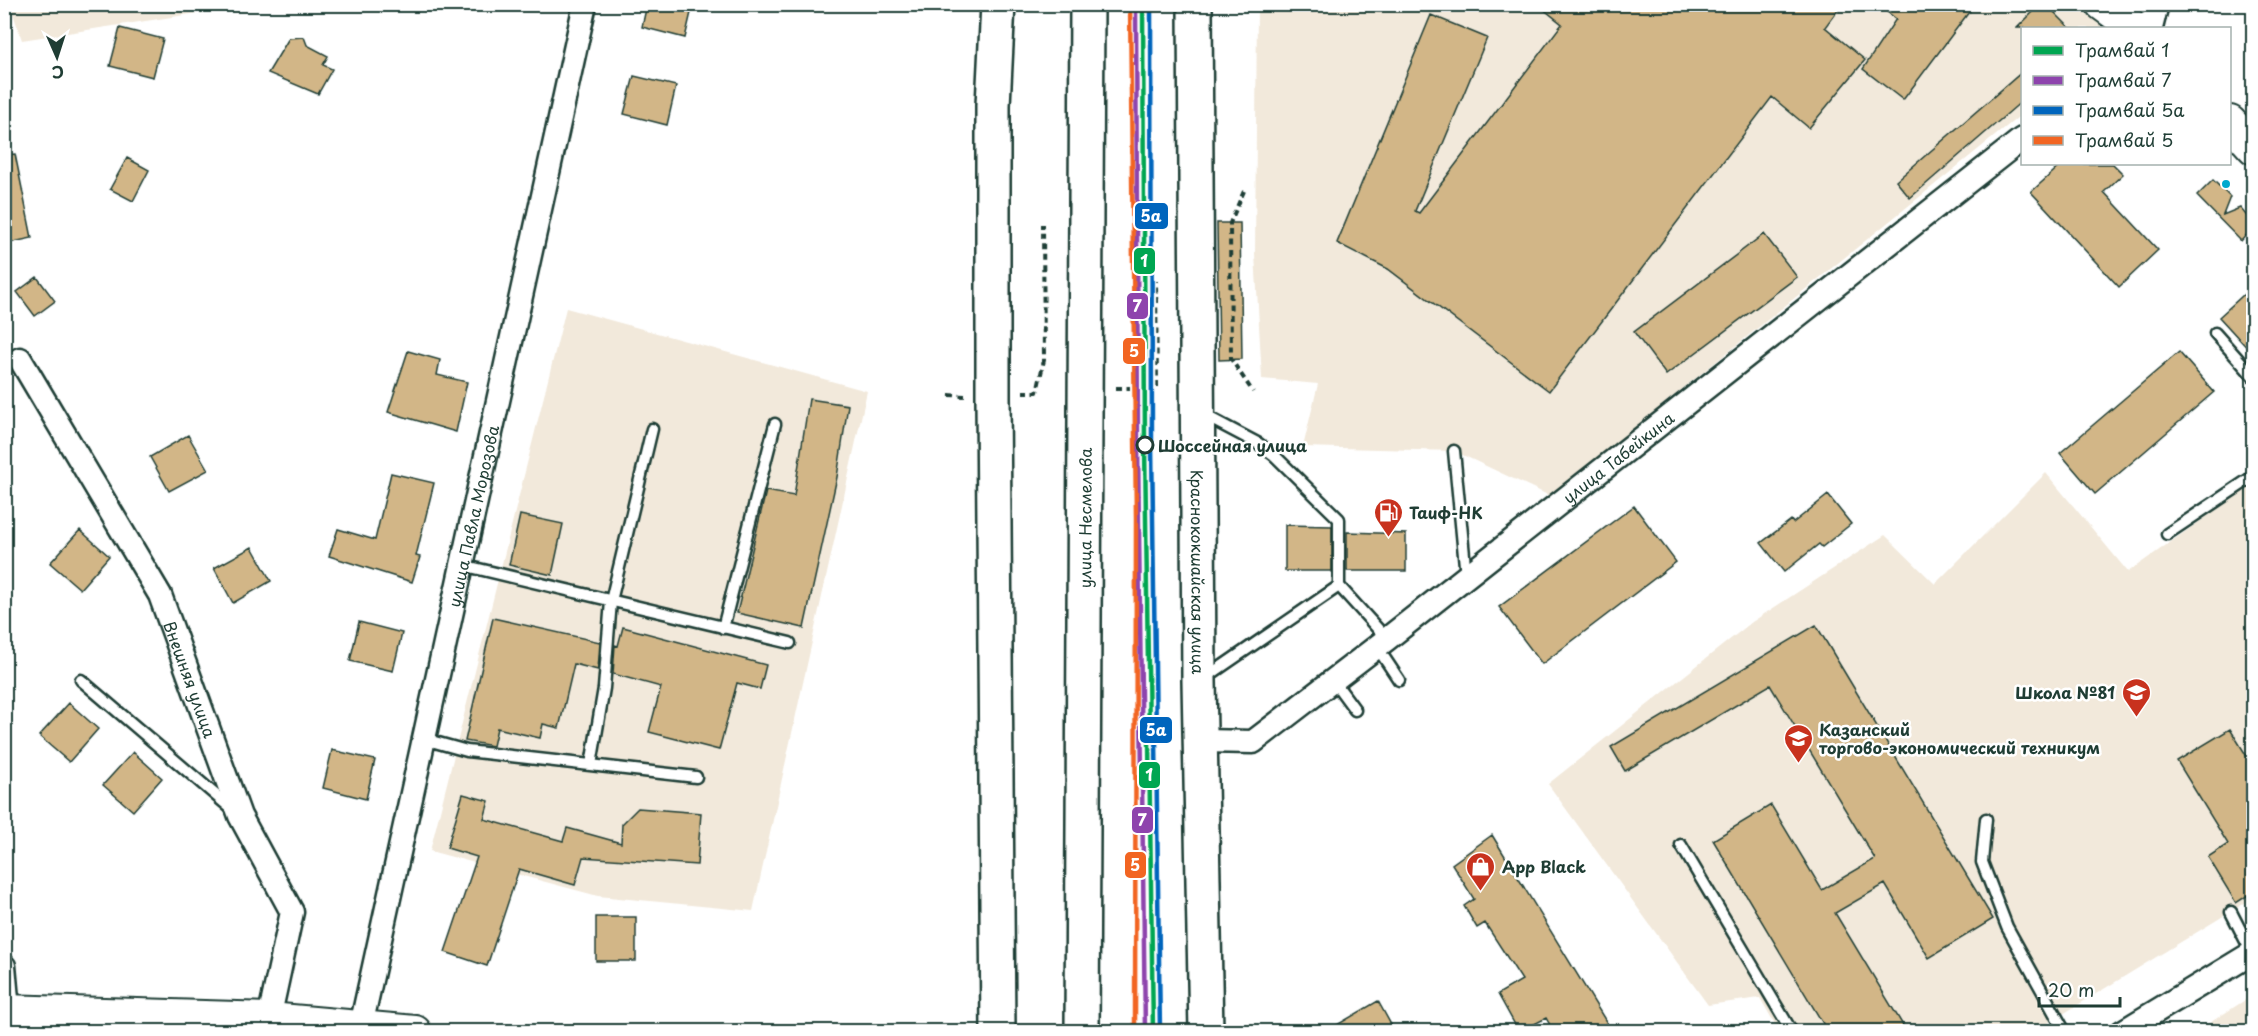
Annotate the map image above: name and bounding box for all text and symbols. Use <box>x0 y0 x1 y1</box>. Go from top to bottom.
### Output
north arrow <box>27 27 87 87</box>
legend <box>2021 27 2231 165</box>
text: Трамвай 1 <box>2075 36 2169 63</box>
text: С <box>51 61 64 85</box>
text: Трамвай 7 <box>2075 66 2171 93</box>
text: Трамвай 5а <box>2075 96 2185 123</box>
text: Трамвай 5 <box>2075 126 2173 153</box>
unlabelled marker <box>2220 178 2232 190</box>
line badge: 5а <box>1134 202 1169 230</box>
text: 5а <box>1141 203 1162 227</box>
line badge: 1 <box>1133 247 1156 275</box>
text: 1 <box>1140 248 1148 272</box>
line badge: 7 <box>1126 292 1149 320</box>
text: 7 <box>1132 293 1142 317</box>
line badge: 5 <box>1122 337 1146 365</box>
text: 5 <box>1129 338 1139 362</box>
street label: улица Табейкина <box>1557 406 1679 509</box>
street label: улица Павла Морозова <box>441 423 504 609</box>
place label: Шоссейная улица <box>1158 433 1307 457</box>
marker: Шоссейная улица <box>1136 436 1154 454</box>
street label: улица Несмелова <box>1072 448 1097 588</box>
street label: Краснококшайская улица <box>1186 470 1211 674</box>
fuel station icon: Таиф-НК <box>1372 496 1404 538</box>
place label: Таиф-НК <box>1409 500 1483 524</box>
street label: Внешняя улица <box>158 618 223 741</box>
school or university icon: Школа №81 <box>2120 676 2152 718</box>
place label: Школа №81 <box>2015 680 2115 704</box>
line badge: 5а <box>1139 716 1173 744</box>
text: 5а <box>1146 717 1167 741</box>
place label: Казанский торгово-экономический техникум <box>1819 717 2100 759</box>
school or university icon: Казанский торгово-экономический техникум <box>1782 722 1814 764</box>
line badge: 1 <box>1138 761 1161 789</box>
text: 1 <box>1145 762 1153 786</box>
line badge: 7 <box>1131 806 1154 834</box>
text: 7 <box>1137 807 1147 831</box>
shop icon: App Black <box>1465 850 1497 892</box>
line badge: 5 <box>1124 851 1147 879</box>
text: 5 <box>1130 852 1140 876</box>
place label: App Black <box>1502 854 1586 878</box>
scale bar <box>2039 970 2120 1008</box>
text: 20 m <box>2048 976 2094 1003</box>

